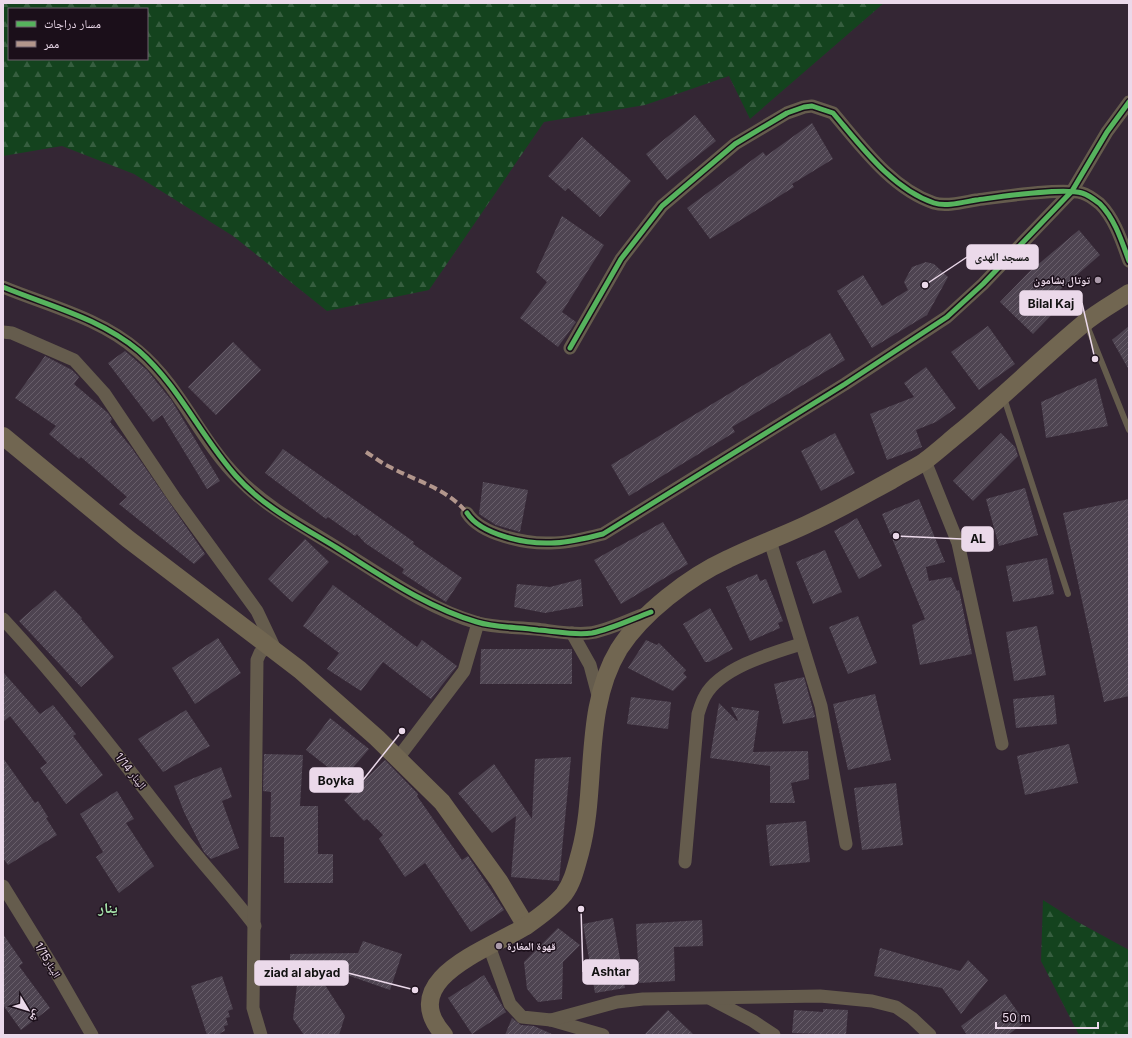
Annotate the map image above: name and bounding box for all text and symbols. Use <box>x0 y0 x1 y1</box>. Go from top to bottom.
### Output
legend <box>8 8 148 60</box>
text: مسار دراجات <box>44 16 101 31</box>
text: ممر <box>43 36 59 51</box>
callout: مسجد الهدى <box>967 245 1038 269</box>
text: مسجد الهدى <box>975 249 1030 265</box>
place label: توتال بشامون <box>1034 273 1090 288</box>
marker: توتال بشامون <box>1093 275 1103 285</box>
callout: Bilal Kaj <box>1020 291 1082 315</box>
text: Bilal Kaj <box>1028 296 1074 311</box>
callout: AL <box>962 527 993 551</box>
text: AL <box>970 531 986 546</box>
street label: الينار 1/14 <box>112 750 150 792</box>
callout: Boyka <box>310 768 363 792</box>
text: Boyka <box>318 773 354 788</box>
district label: ينار <box>97 898 118 917</box>
place label: قهوة المغارة <box>507 939 556 953</box>
street label: الينار1/15 <box>32 940 64 980</box>
marker: قهوة المغارة <box>494 941 504 951</box>
callout: Ashtar <box>583 960 638 984</box>
callout: ziad al abyad <box>255 961 348 985</box>
text: Ashtar <box>591 964 631 979</box>
text: ziad al abyad <box>264 965 340 980</box>
north arrow <box>8 990 48 1030</box>
scale bar <box>996 1004 1098 1030</box>
text: ش <box>26 1007 45 1025</box>
text: 50 m <box>1002 1010 1031 1025</box>

